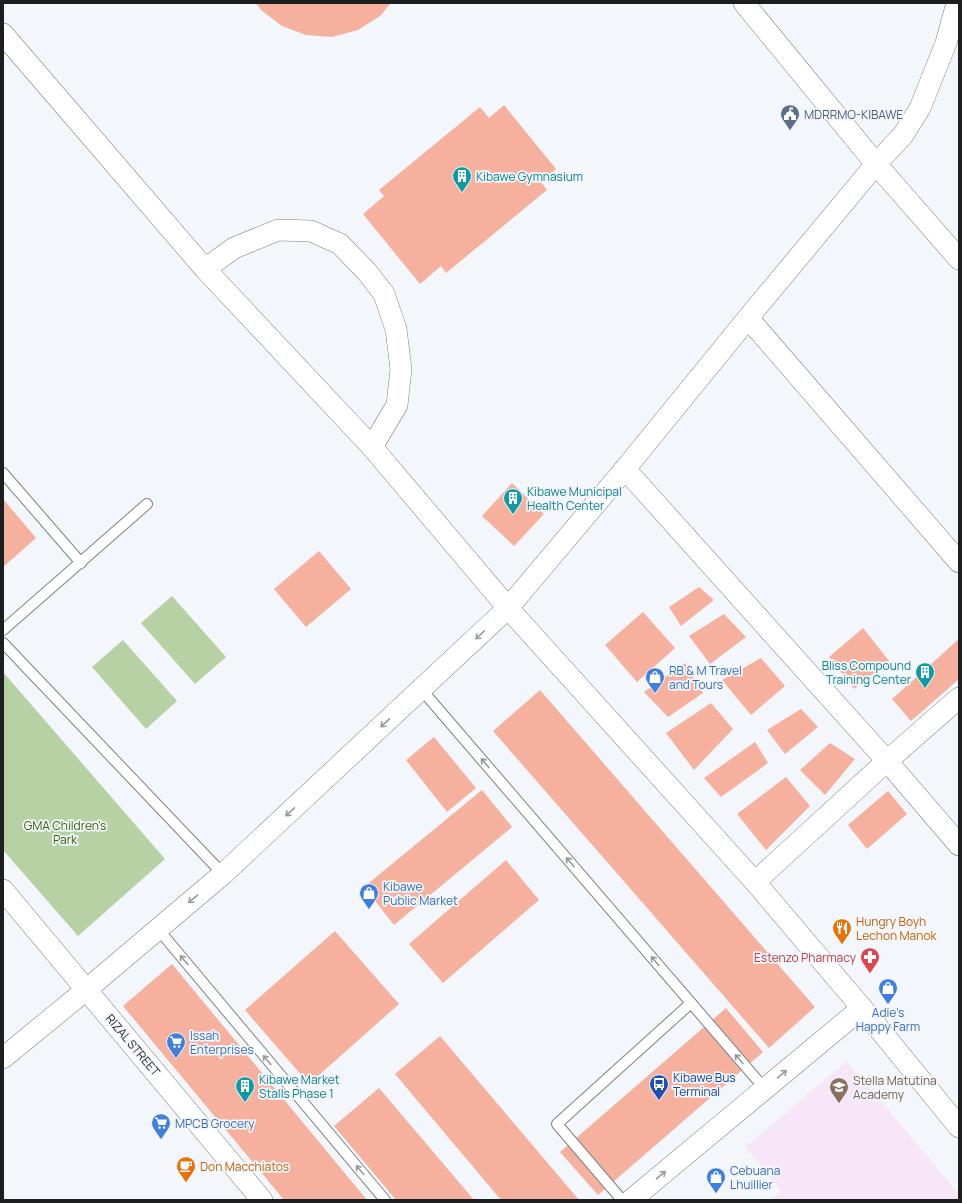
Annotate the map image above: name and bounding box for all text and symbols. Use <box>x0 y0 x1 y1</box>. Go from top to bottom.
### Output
public building icon: MDRRMO-KIBAWE <box>779 103 801 131</box>
place label: MDRRMO-KIBAWE <box>804 106 903 123</box>
building icon: Kibawe Gymnasium <box>451 165 473 193</box>
place label: Kibawe Gymnasium <box>476 168 583 185</box>
place label: Kibawe Municipal Health Center <box>527 483 622 514</box>
building icon: Kibawe Municipal Health Center <box>502 487 524 515</box>
one-way arrow <box>475 630 485 640</box>
place label: Bliss Compound Training Center <box>822 657 912 688</box>
building icon: Bliss Compound Training Center <box>914 661 936 689</box>
place label: RB & M Travel and Tours <box>669 662 742 693</box>
shop icon: RB & M Travel and Tours <box>644 666 666 694</box>
one-way arrow <box>380 718 390 728</box>
one-way arrow <box>481 758 490 769</box>
one-way arrow <box>285 807 295 816</box>
park label: GMA Children's Park <box>24 817 106 848</box>
one-way arrow <box>565 857 575 867</box>
place label: Kibawe Public Market <box>383 878 458 909</box>
shop icon: Kibawe Public Market <box>358 882 380 910</box>
one-way arrow <box>188 895 199 904</box>
place label: Hungry Boyh Lechon Manok <box>856 913 937 944</box>
restaurant icon: Hungry Boyh Lechon Manok <box>831 917 853 945</box>
pharmacy icon: Estenzo Pharmacy <box>859 946 881 974</box>
place label: Estenzo Pharmacy <box>754 949 857 966</box>
one-way arrow <box>179 955 188 966</box>
one-way arrow <box>650 955 659 966</box>
shop icon: Adie's Happy Farm <box>877 977 899 1005</box>
place label: Adie's Happy Farm <box>856 1004 920 1035</box>
street label: RIZAL STREET <box>102 1010 165 1080</box>
place label: Issah Enterprises <box>190 1027 254 1058</box>
supermarket icon: Issah Enterprises <box>165 1031 187 1059</box>
one-way arrow <box>735 1054 744 1065</box>
one-way arrow <box>263 1055 272 1065</box>
place label: Kibawe Bus Terminal <box>673 1069 736 1100</box>
one-way arrow <box>777 1070 788 1079</box>
place label: Kibawe Market Stalls Phase 1 <box>259 1071 340 1102</box>
place label: Stella Matutina Academy <box>853 1072 937 1103</box>
bus stop icon: Kibawe Bus Terminal <box>648 1073 670 1101</box>
building icon: Kibawe Market Stalls Phase 1 <box>234 1075 256 1103</box>
school or university icon: Stella Matutina Academy <box>828 1076 850 1104</box>
supermarket icon: MPCB Grocery <box>150 1112 172 1140</box>
place label: MPCB Grocery <box>175 1115 255 1132</box>
cafe icon: Don Macchiatos <box>175 1155 197 1183</box>
place label: Don Macchiatos <box>200 1158 289 1175</box>
place label: Cebuana Lhuillier <box>730 1162 780 1193</box>
one-way arrow <box>355 1165 364 1175</box>
shop icon: Cebuana Lhuillier <box>705 1166 727 1194</box>
one-way arrow <box>656 1171 666 1180</box>

